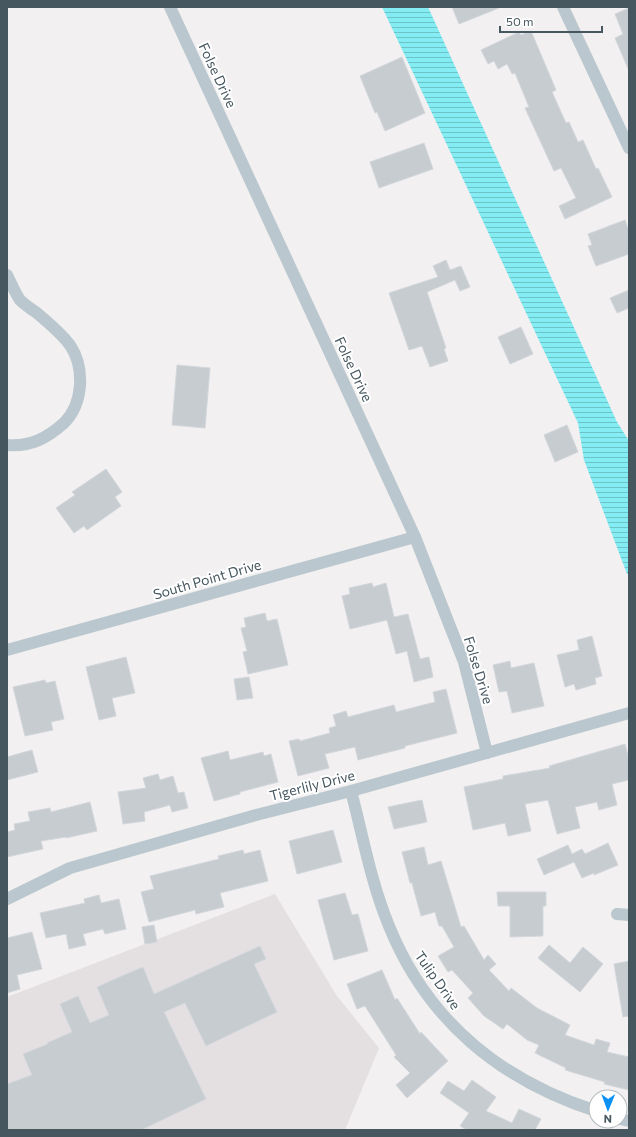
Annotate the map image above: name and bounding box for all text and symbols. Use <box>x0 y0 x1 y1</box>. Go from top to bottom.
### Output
scale bar <box>500 8 602 34</box>
text: 50 m <box>506 14 534 28</box>
street label: Folse Drive <box>196 40 240 110</box>
street label: Folse Drive <box>332 334 376 404</box>
street label: South Point Drive <box>151 555 263 603</box>
street label: Folse Drive <box>461 634 497 706</box>
street label: Tigerlily Drive <box>268 766 356 804</box>
street label: Tulip Drive <box>412 947 464 1013</box>
north arrow <box>588 1089 628 1129</box>
text: N <box>604 1113 612 1126</box>

